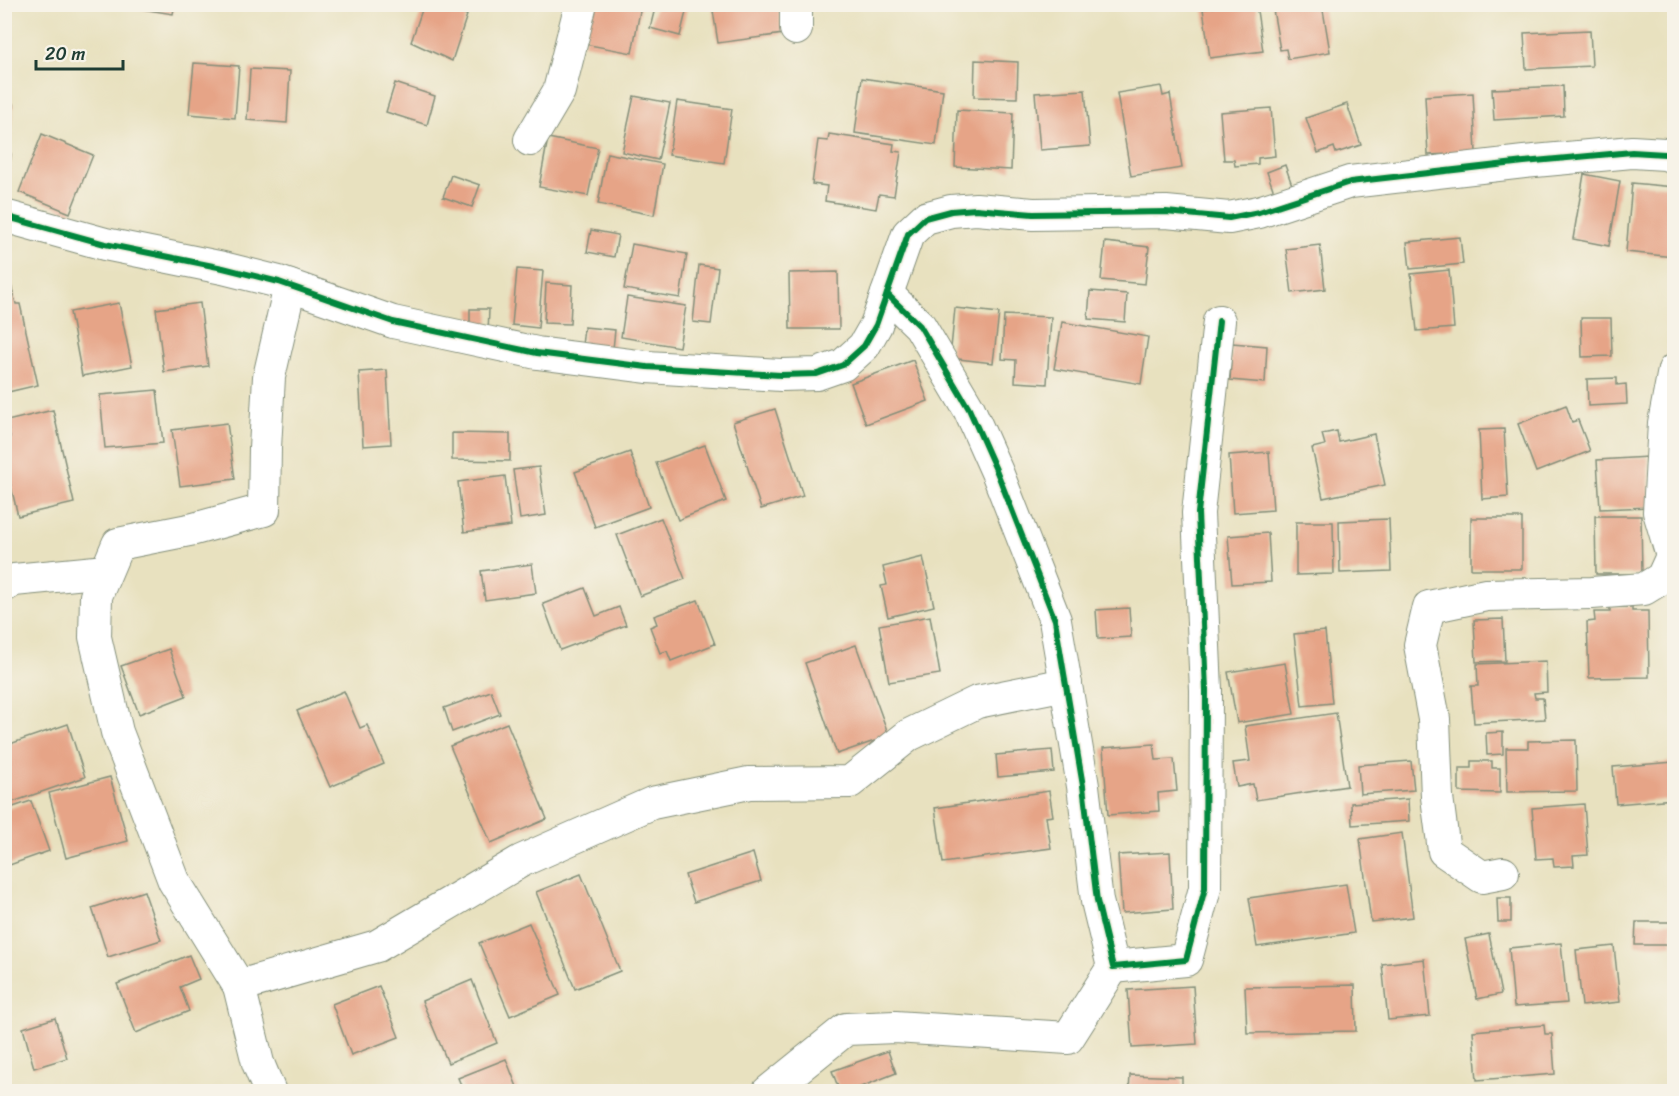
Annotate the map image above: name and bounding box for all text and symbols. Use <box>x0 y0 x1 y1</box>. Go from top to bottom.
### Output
scale bar <box>36 33 123 71</box>
text: 20 m <box>45 38 85 70</box>

